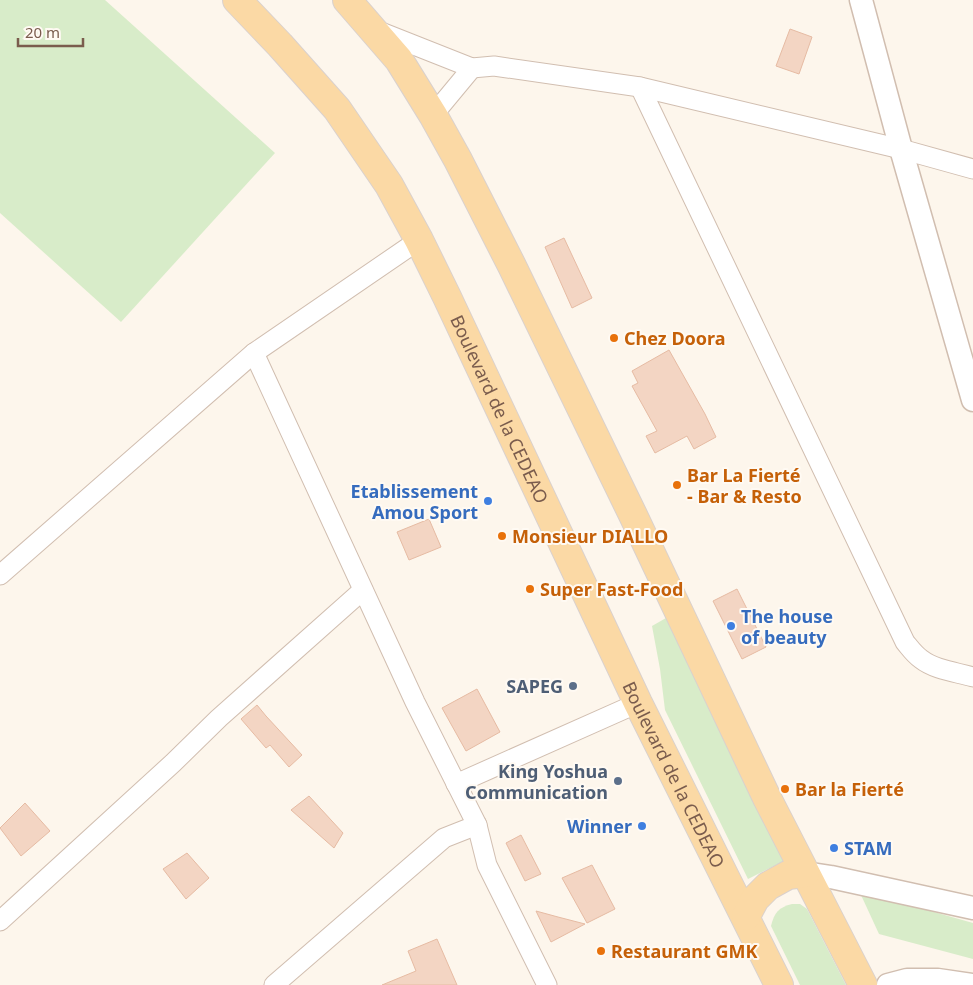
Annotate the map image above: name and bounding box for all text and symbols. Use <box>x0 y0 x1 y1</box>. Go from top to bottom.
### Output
scale bar <box>18 15 82 47</box>
text: 20 m <box>25 22 60 42</box>
street label: Boulevard de la CEDEAO <box>445 311 554 507</box>
place label: Chez Doora <box>624 326 726 350</box>
marker: Chez Doora <box>608 332 620 344</box>
place label: Bar La Fierté - Bar & Resto <box>687 463 802 508</box>
place label: Etablissement Amou Sport <box>351 479 478 524</box>
marker: Bar La Fierté - Bar & Resto <box>671 479 683 491</box>
marker: Etablissement Amou Sport <box>482 495 494 507</box>
place label: Monsieur DIALLO <box>512 524 668 548</box>
marker: Monsieur DIALLO <box>496 530 508 542</box>
place label: Super Fast-Food <box>540 577 684 601</box>
marker: Super Fast-Food <box>524 583 536 595</box>
place label: The house of beauty <box>741 604 833 649</box>
marker: The house of beauty <box>725 620 737 632</box>
place label: SAPEG <box>506 674 563 698</box>
street label: Boulevard de la CEDEAO <box>618 677 731 872</box>
marker: SAPEG <box>567 680 579 692</box>
place label: King Yoshua Communication <box>465 759 608 804</box>
marker: King Yoshua Communication <box>612 775 624 787</box>
place label: Bar la Fierté <box>795 777 904 801</box>
marker: Bar la Fierté <box>779 783 791 795</box>
place label: Winner <box>567 814 632 838</box>
marker: Winner <box>636 820 648 832</box>
place label: STAM <box>844 836 892 860</box>
marker: STAM <box>828 842 840 854</box>
place label: Restaurant GMK <box>611 939 758 963</box>
marker: Restaurant GMK <box>595 945 607 957</box>

